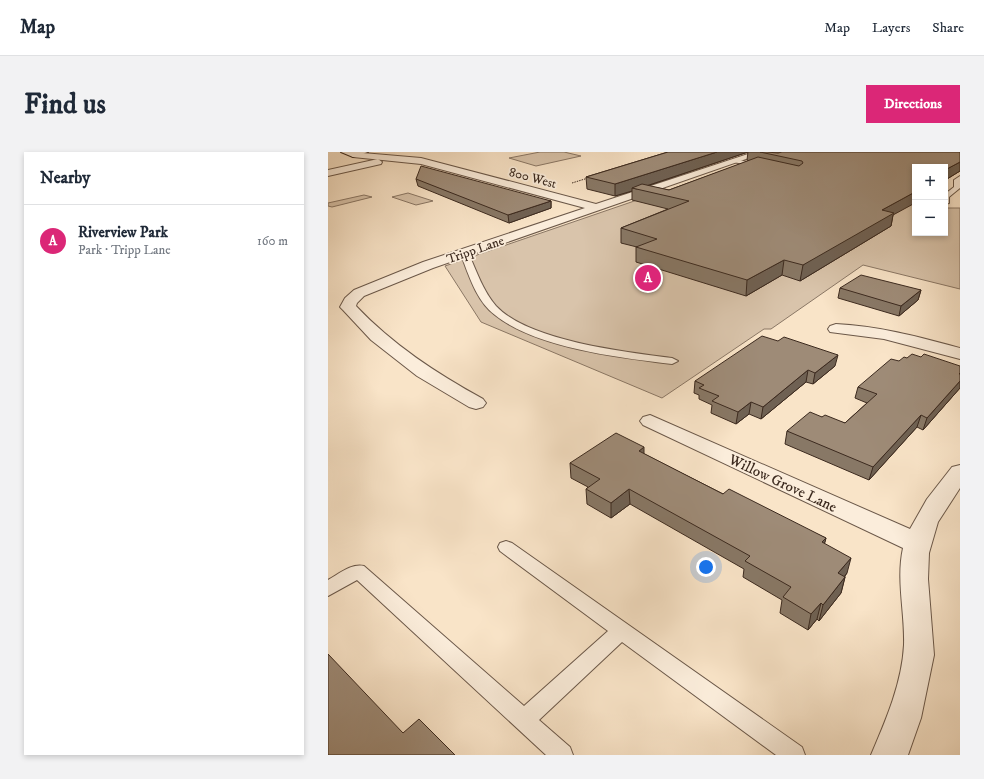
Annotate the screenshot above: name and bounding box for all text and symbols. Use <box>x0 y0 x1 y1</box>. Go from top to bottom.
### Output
text: Map <box>20 16 55 39</box>
text: Map <box>824 19 850 37</box>
text: Layers <box>872 19 910 37</box>
text: Share <box>932 19 964 37</box>
button: Directions <box>866 85 960 123</box>
text: Find us <box>24 87 106 122</box>
street label: 800 West <box>507 164 558 192</box>
map controls <box>912 164 948 236</box>
button: + <box>912 164 948 200</box>
text: Nearby <box>40 167 90 189</box>
button: − <box>912 200 948 236</box>
text: Riverview Park <box>78 223 168 242</box>
text: A <box>49 233 57 249</box>
text: 160 m <box>257 233 288 249</box>
street label: Tripp Lane <box>445 233 506 267</box>
text: Park · Tripp Lane <box>78 242 171 258</box>
pin: A <box>635 263 661 293</box>
street label: Willow Grove Lane <box>725 450 840 517</box>
your location <box>696 557 716 577</box>

